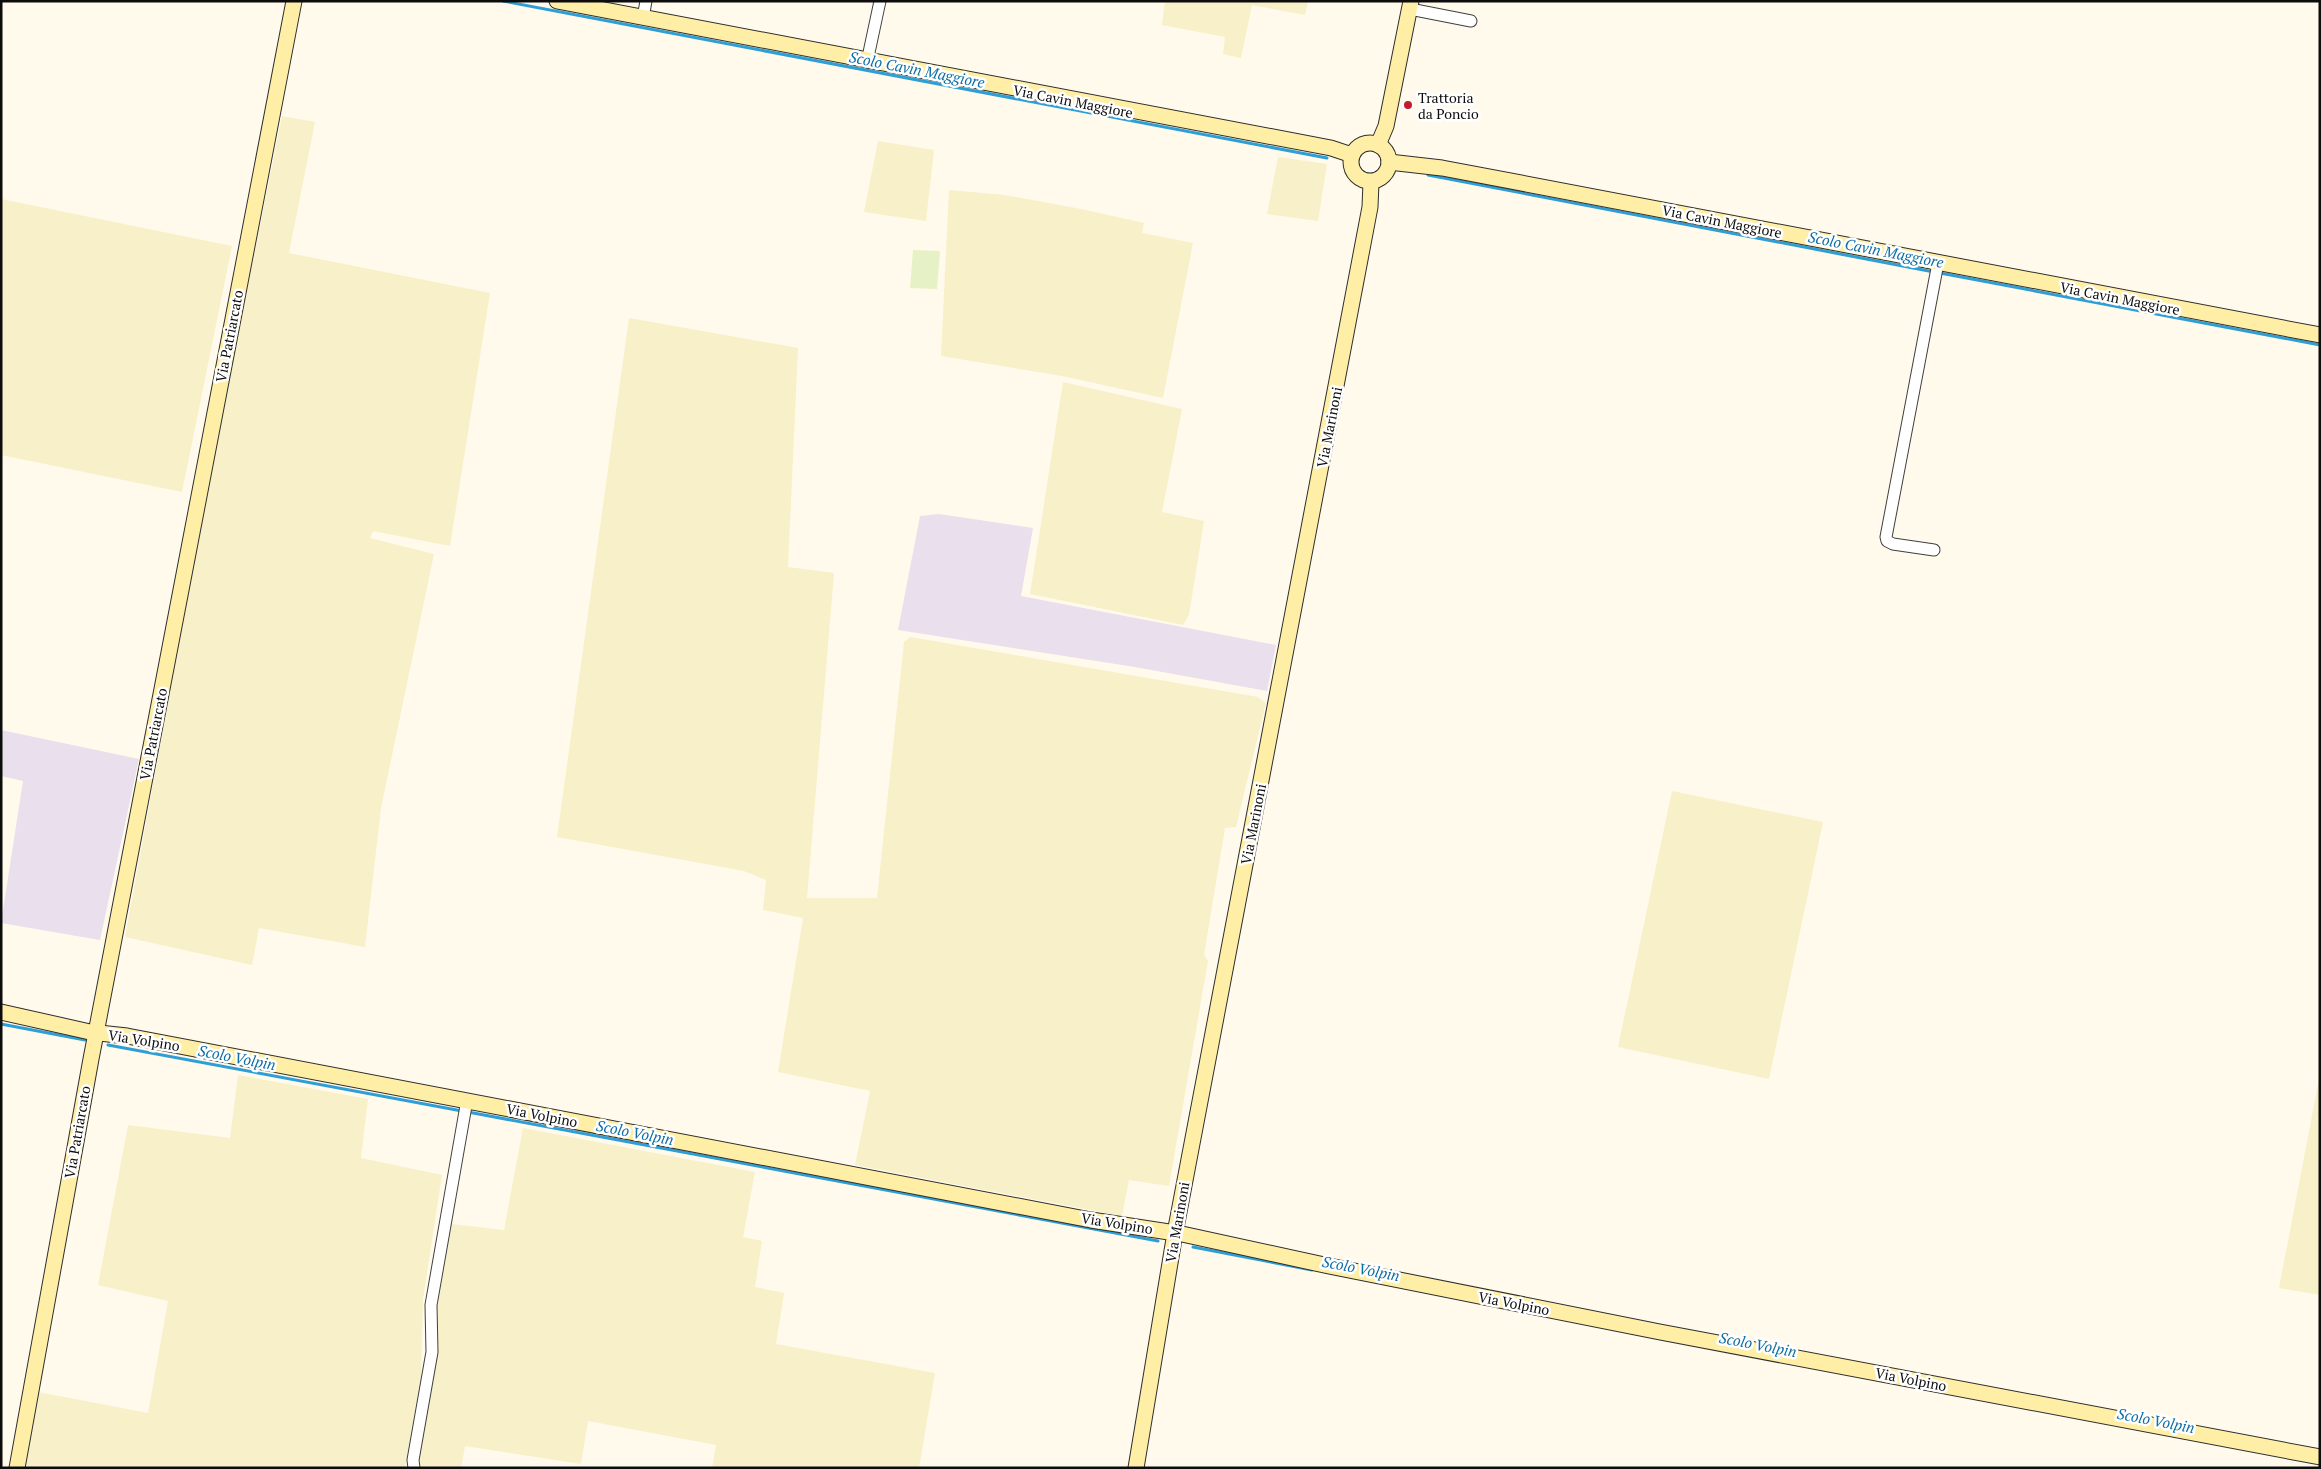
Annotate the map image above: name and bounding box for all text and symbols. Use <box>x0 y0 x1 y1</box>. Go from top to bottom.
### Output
water label: Scolo Cavin Maggiore <box>847 46 987 92</box>
street label: Via Cavin Maggiore <box>1011 80 1135 122</box>
place label: Trattoria da Poncio <box>1418 88 1479 123</box>
marker: Trattoria da Poncio <box>1402 99 1414 111</box>
street label: Via Cavin Maggiore <box>1660 200 1784 242</box>
water label: Scolo Cavin Maggiore <box>1806 226 1946 272</box>
street label: Via Cavin Maggiore <box>2058 277 2182 319</box>
street label: Via Patriarcato <box>211 288 247 384</box>
street label: Via Marinoni <box>1312 385 1346 469</box>
street label: Via Patriarcato <box>135 686 171 782</box>
street label: Via Marinoni <box>1236 782 1270 866</box>
street label: Via Volpino <box>107 1025 181 1055</box>
water label: Scolo Volpin <box>196 1040 278 1074</box>
street label: Via Patriarcato <box>60 1084 95 1180</box>
street label: Via Volpino <box>505 1099 580 1131</box>
water label: Scolo Volpin <box>594 1115 676 1149</box>
street label: Via Marinoni <box>1161 1180 1193 1264</box>
street label: Via Volpino <box>1080 1208 1154 1238</box>
water label: Scolo Volpin <box>1320 1251 1402 1285</box>
street label: Via Volpino <box>1477 1287 1552 1319</box>
water label: Scolo Volpin <box>1717 1327 1799 1361</box>
street label: Via Volpino <box>1874 1363 1949 1395</box>
water label: Scolo Volpin <box>2115 1403 2197 1437</box>

